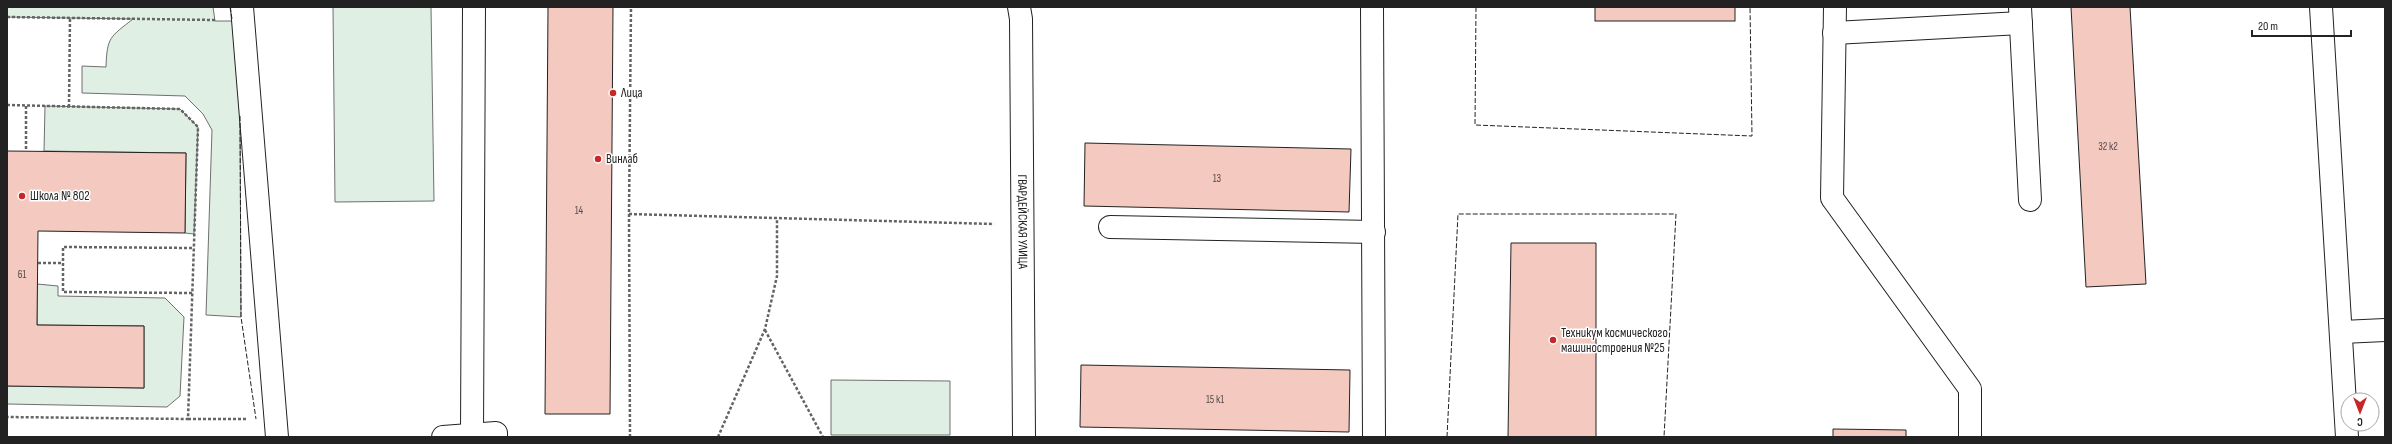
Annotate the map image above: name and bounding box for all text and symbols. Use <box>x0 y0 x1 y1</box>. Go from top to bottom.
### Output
scale bar <box>2252 12 2351 38</box>
text: 20 m <box>2258 19 2278 34</box>
place label: Лица <box>620 85 642 101</box>
marker: Лица <box>608 88 618 98</box>
house number: 32 к2 <box>2098 140 2118 153</box>
place label: Винлаб <box>606 151 638 167</box>
marker: Винлаб <box>593 154 603 164</box>
house number: 13 <box>1213 172 1222 185</box>
street label: ГВАРДЕЙСКАЯ УЛИЦА <box>1014 174 1031 270</box>
place label: Школа № 802 <box>30 188 90 204</box>
marker: Школа № 802 <box>17 191 27 201</box>
house number: 14 <box>575 204 584 217</box>
house number: 61 <box>18 268 26 281</box>
place label: Техникум космического машиностроения №25 <box>1561 325 1668 356</box>
marker: Техникум космического машиностроения №25 <box>1548 335 1558 345</box>
north arrow <box>2340 392 2380 432</box>
house number: 15 к1 <box>1206 393 1224 406</box>
text: С <box>2357 415 2363 428</box>

